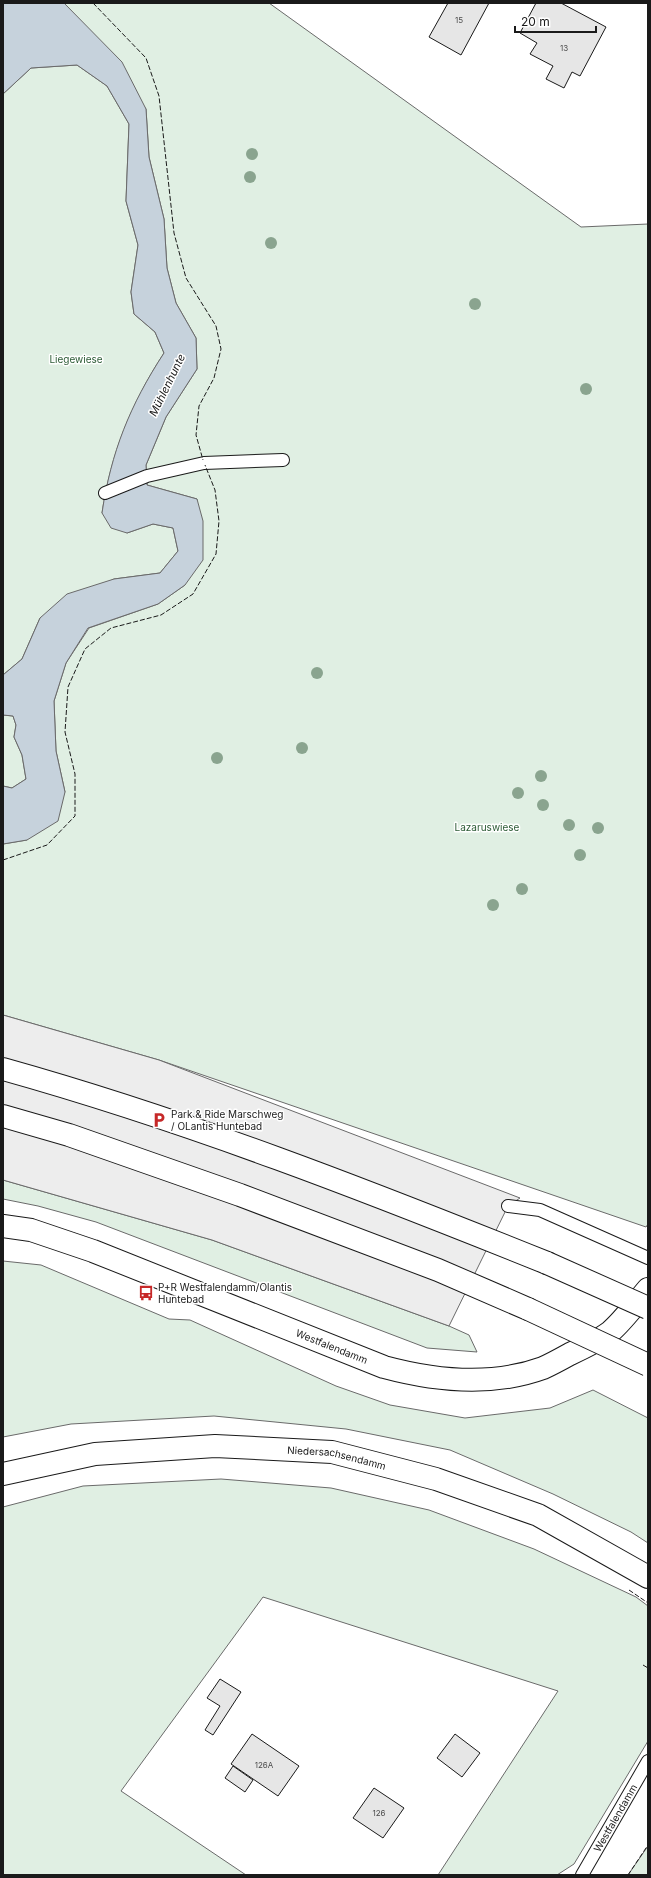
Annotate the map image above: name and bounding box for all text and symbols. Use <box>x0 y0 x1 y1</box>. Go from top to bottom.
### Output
scale bar <box>515 8 596 34</box>
text: 20 m <box>521 14 550 29</box>
house number: 15 <box>455 15 463 25</box>
house number: 13 <box>560 43 568 53</box>
water label: Mühlenhunte <box>146 351 188 419</box>
park label: Liegewiese <box>49 353 103 365</box>
park label: Lazaruswiese <box>455 821 520 833</box>
place label: Park & Ride Marschweg / OLantis Huntebad <box>171 1108 283 1132</box>
parking icon: Park & Ride Marschweg / OLantis Huntebad <box>150 1111 168 1129</box>
place label: P+R Westfalendamm/Olantis Huntebad <box>158 1281 292 1305</box>
bus stop icon: P+R Westfalendamm/Olantis Huntebad <box>137 1284 155 1302</box>
street label: Westfalendamm <box>294 1327 370 1366</box>
street label: Niedersachsendamm <box>287 1444 387 1472</box>
house number: 126A <box>255 1760 274 1770</box>
street label: Westfalendamm <box>591 1782 639 1854</box>
house number: 126 <box>372 1808 386 1818</box>

